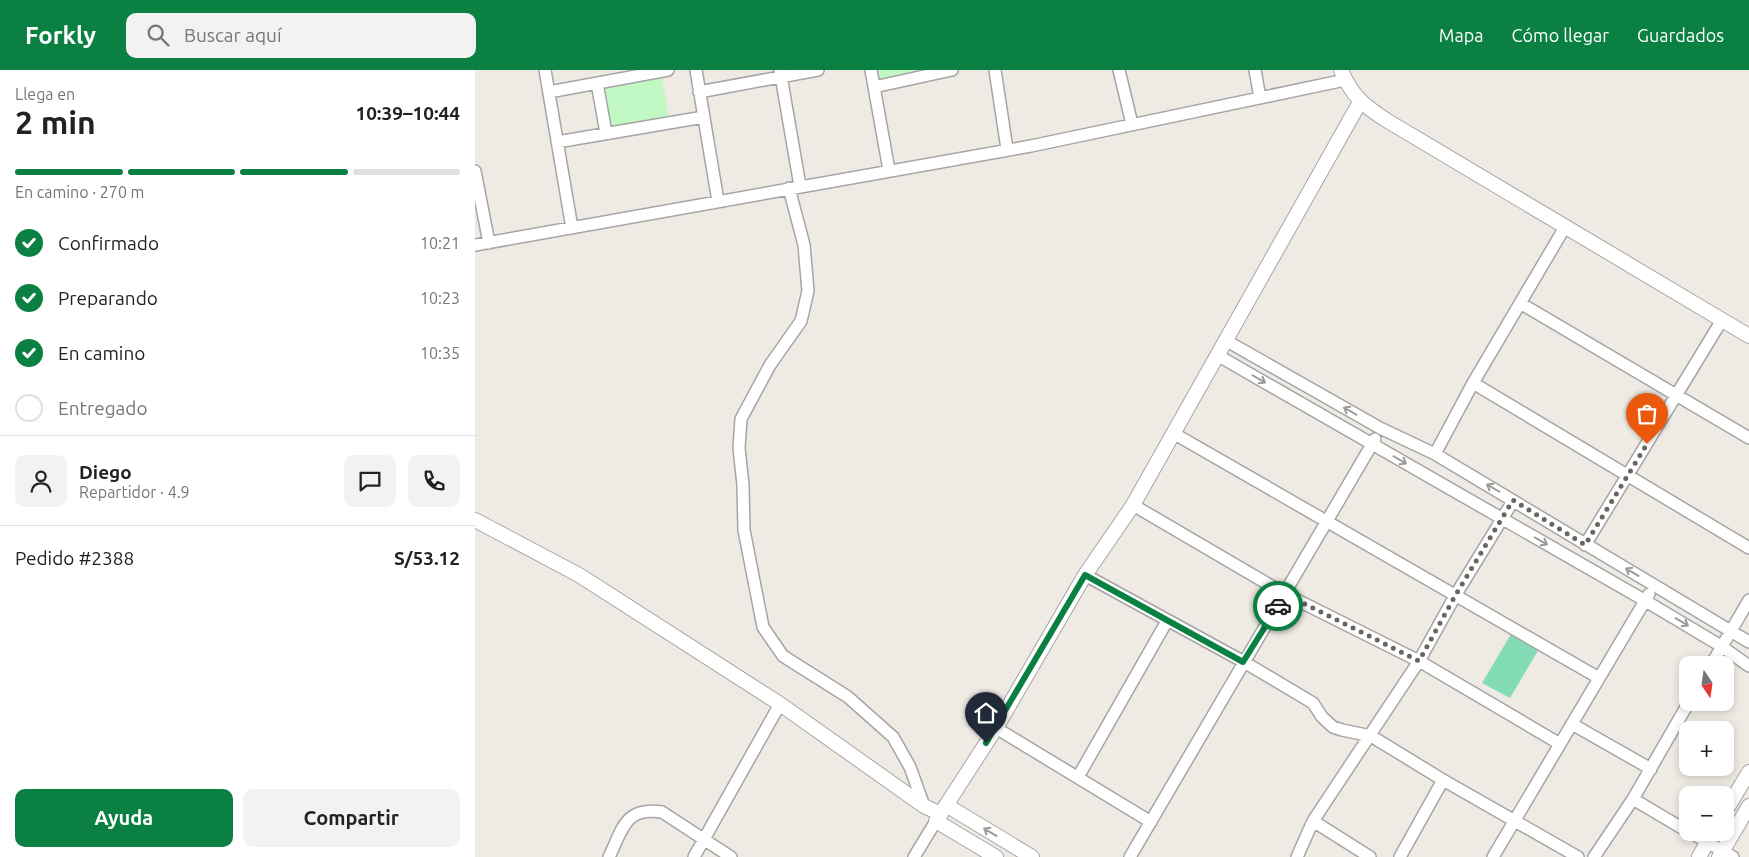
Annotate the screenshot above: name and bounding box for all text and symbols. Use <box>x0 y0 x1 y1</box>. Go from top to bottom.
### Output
search box <box>126 13 476 58</box>
icon: search <box>144 21 172 49</box>
text: Forkly <box>25 22 96 49</box>
text: Buscar aquí <box>184 24 282 46</box>
text: Mapa <box>1439 25 1484 45</box>
text: Cómo llegar <box>1512 25 1609 45</box>
text: Guardados <box>1637 25 1724 45</box>
text: Llega en <box>15 85 75 103</box>
text: 10:39–10:44 <box>355 102 460 124</box>
text: 2 min <box>15 104 96 140</box>
text: En camino · 270 m <box>15 183 144 201</box>
icon: check <box>15 229 43 257</box>
text: Confirmado <box>58 232 159 254</box>
text: 10:21 <box>420 234 460 252</box>
icon: check <box>15 284 43 312</box>
text: Preparando <box>58 287 158 309</box>
text: 10:23 <box>420 289 460 307</box>
icon: check <box>15 339 43 367</box>
text: En camino <box>58 342 145 364</box>
text: 10:35 <box>420 344 460 362</box>
one-way arrow <box>1252 375 1266 385</box>
pin <box>1626 393 1668 444</box>
text: Entregado <box>58 397 148 419</box>
icon: bag <box>1633 400 1661 428</box>
one-way arrow <box>1342 406 1357 416</box>
button: person <box>15 455 67 507</box>
button: chat <box>344 455 396 507</box>
button: phone <box>408 455 460 507</box>
one-way arrow <box>1392 456 1407 466</box>
text: Diego <box>79 461 132 483</box>
text: Repartidor · 4.9 <box>79 483 190 501</box>
one-way arrow <box>1486 483 1500 493</box>
one-way arrow <box>1533 537 1548 547</box>
text: Pedido #2388 <box>15 547 134 569</box>
text: S/53.12 <box>394 547 460 569</box>
one-way arrow <box>1625 567 1639 577</box>
courier <box>1253 581 1303 631</box>
icon: car <box>1264 592 1292 620</box>
one-way arrow <box>1674 618 1688 628</box>
north arrow <box>1679 656 1734 711</box>
map controls <box>1679 656 1734 841</box>
pin <box>965 692 1007 743</box>
icon: home <box>972 699 1000 727</box>
button: + <box>1679 721 1734 776</box>
button: − <box>1679 786 1734 841</box>
button: Ayuda <box>15 789 233 847</box>
button: Compartir <box>243 789 460 847</box>
one-way arrow <box>984 826 998 836</box>

